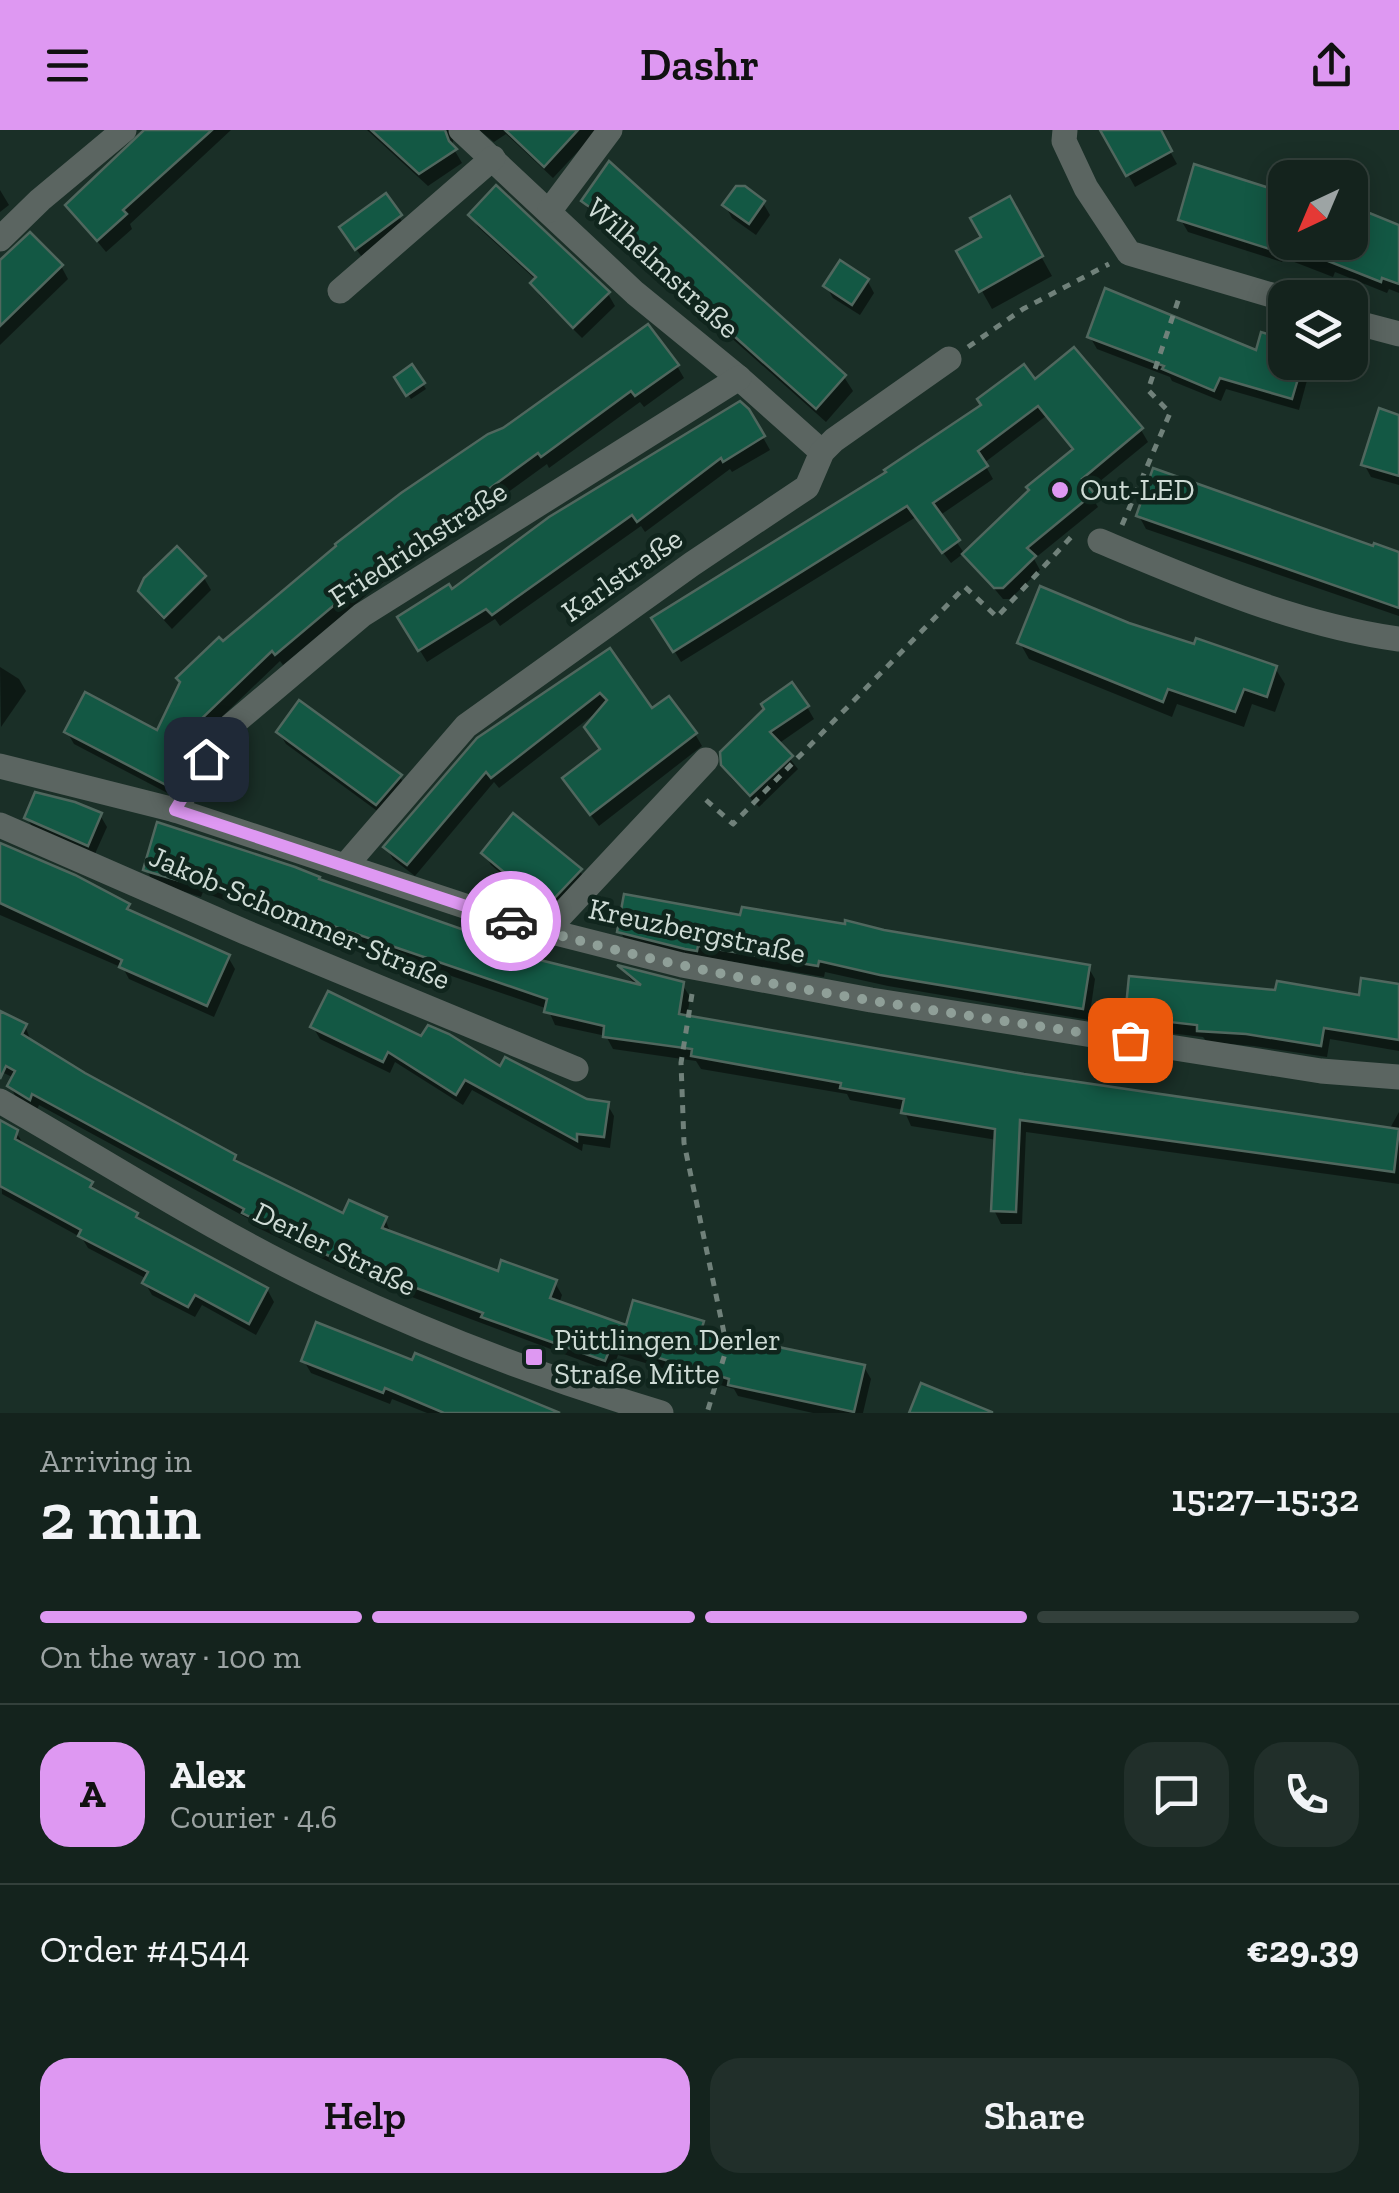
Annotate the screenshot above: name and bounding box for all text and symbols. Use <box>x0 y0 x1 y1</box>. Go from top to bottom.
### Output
icon: menu <box>40 38 95 93</box>
text: Dashr <box>640 38 759 92</box>
icon: share <box>1304 38 1359 93</box>
north arrow <box>1268 160 1368 260</box>
map controls <box>1268 160 1368 380</box>
street label: Wilhelmstraße <box>579 190 747 346</box>
button: layers <box>1268 280 1368 380</box>
place label: Out-LED <box>1080 472 1195 508</box>
street label: Friedrichstraße <box>322 473 514 615</box>
marker: Out-LED <box>1049 479 1071 501</box>
street label: Karlstraße <box>555 520 689 630</box>
pin <box>164 717 249 802</box>
icon: home <box>179 732 234 787</box>
street label: Jakob-Schommer-Straße <box>144 838 456 998</box>
courier <box>461 871 561 971</box>
street label: Kreuzbergstraße <box>585 890 809 972</box>
icon: car <box>484 894 539 949</box>
pin <box>1088 998 1173 1083</box>
icon: bag <box>1103 1013 1158 1068</box>
street label: Derler Straße <box>248 1194 422 1304</box>
place label: Püttlingen Derler Straße Mitte <box>554 1322 781 1392</box>
marker: Püttlingen Derler Straße Mitte <box>523 1346 545 1368</box>
text: Arriving in <box>40 1442 192 1480</box>
text: 15:27–15:32 <box>1171 1475 1359 1521</box>
text: 2 min <box>40 1478 201 1556</box>
text: On the way · 100 m <box>40 1638 301 1676</box>
button: chat <box>1124 1742 1229 1847</box>
button: phone <box>1254 1742 1359 1847</box>
text: Alex <box>170 1752 246 1798</box>
text: A <box>79 1771 106 1817</box>
text: Courier · 4.6 <box>170 1798 337 1836</box>
text: Order #4544 <box>40 1926 250 1972</box>
text: €29.39 <box>1247 1926 1359 1972</box>
button: Help <box>40 2058 690 2173</box>
button: Share <box>710 2058 1359 2173</box>

